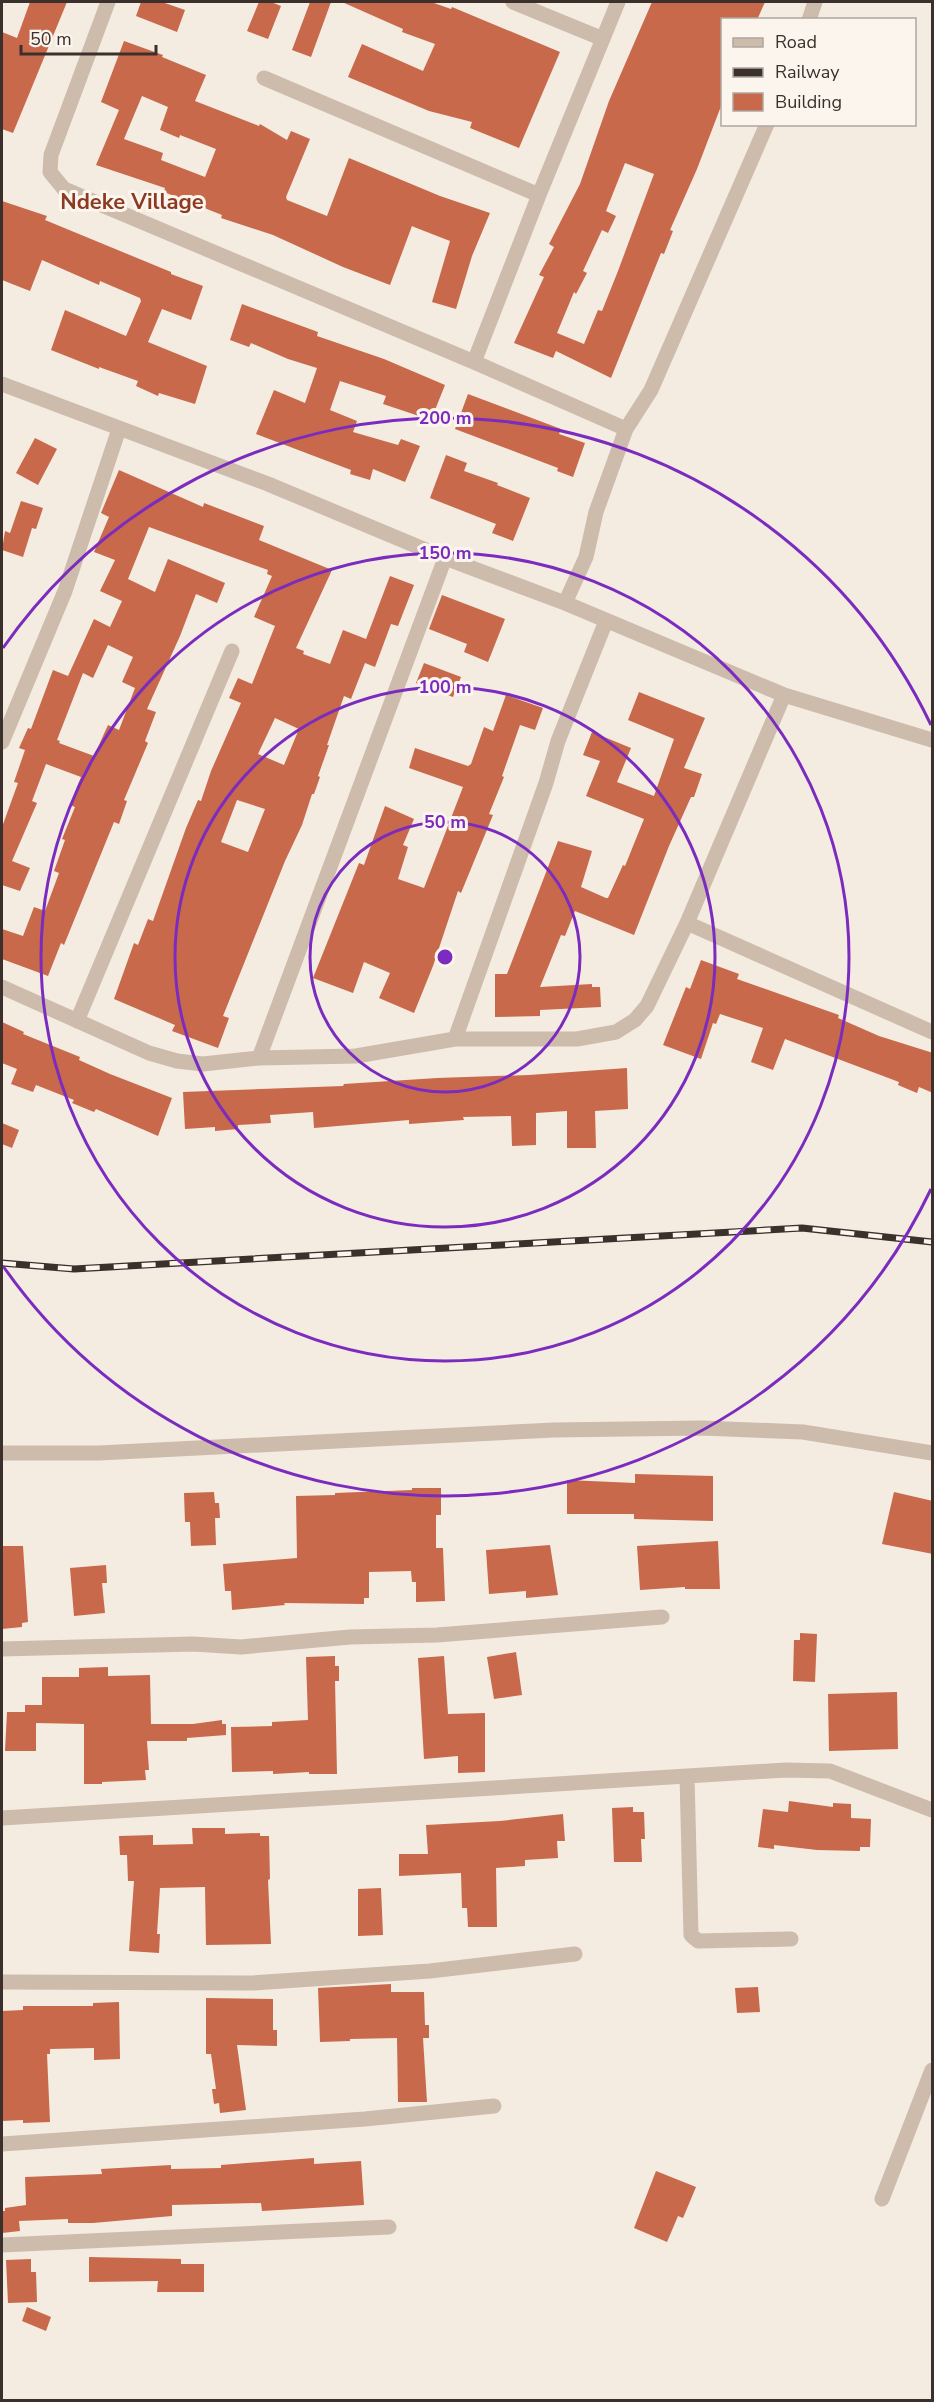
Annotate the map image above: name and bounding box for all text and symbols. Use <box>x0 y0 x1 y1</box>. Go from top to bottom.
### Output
scale bar <box>21 18 156 56</box>
legend <box>721 18 916 126</box>
text: 50 m <box>30 27 72 51</box>
text: Road <box>775 30 817 54</box>
text: Railway <box>775 60 840 84</box>
text: Building <box>775 90 842 114</box>
district label: Ndeke Village <box>60 187 204 217</box>
text: 200 m <box>418 406 472 430</box>
text: 150 m <box>418 541 472 565</box>
text: 100 m <box>418 675 472 699</box>
text: 50 m <box>424 810 466 834</box>
centre of rings <box>435 947 455 967</box>

